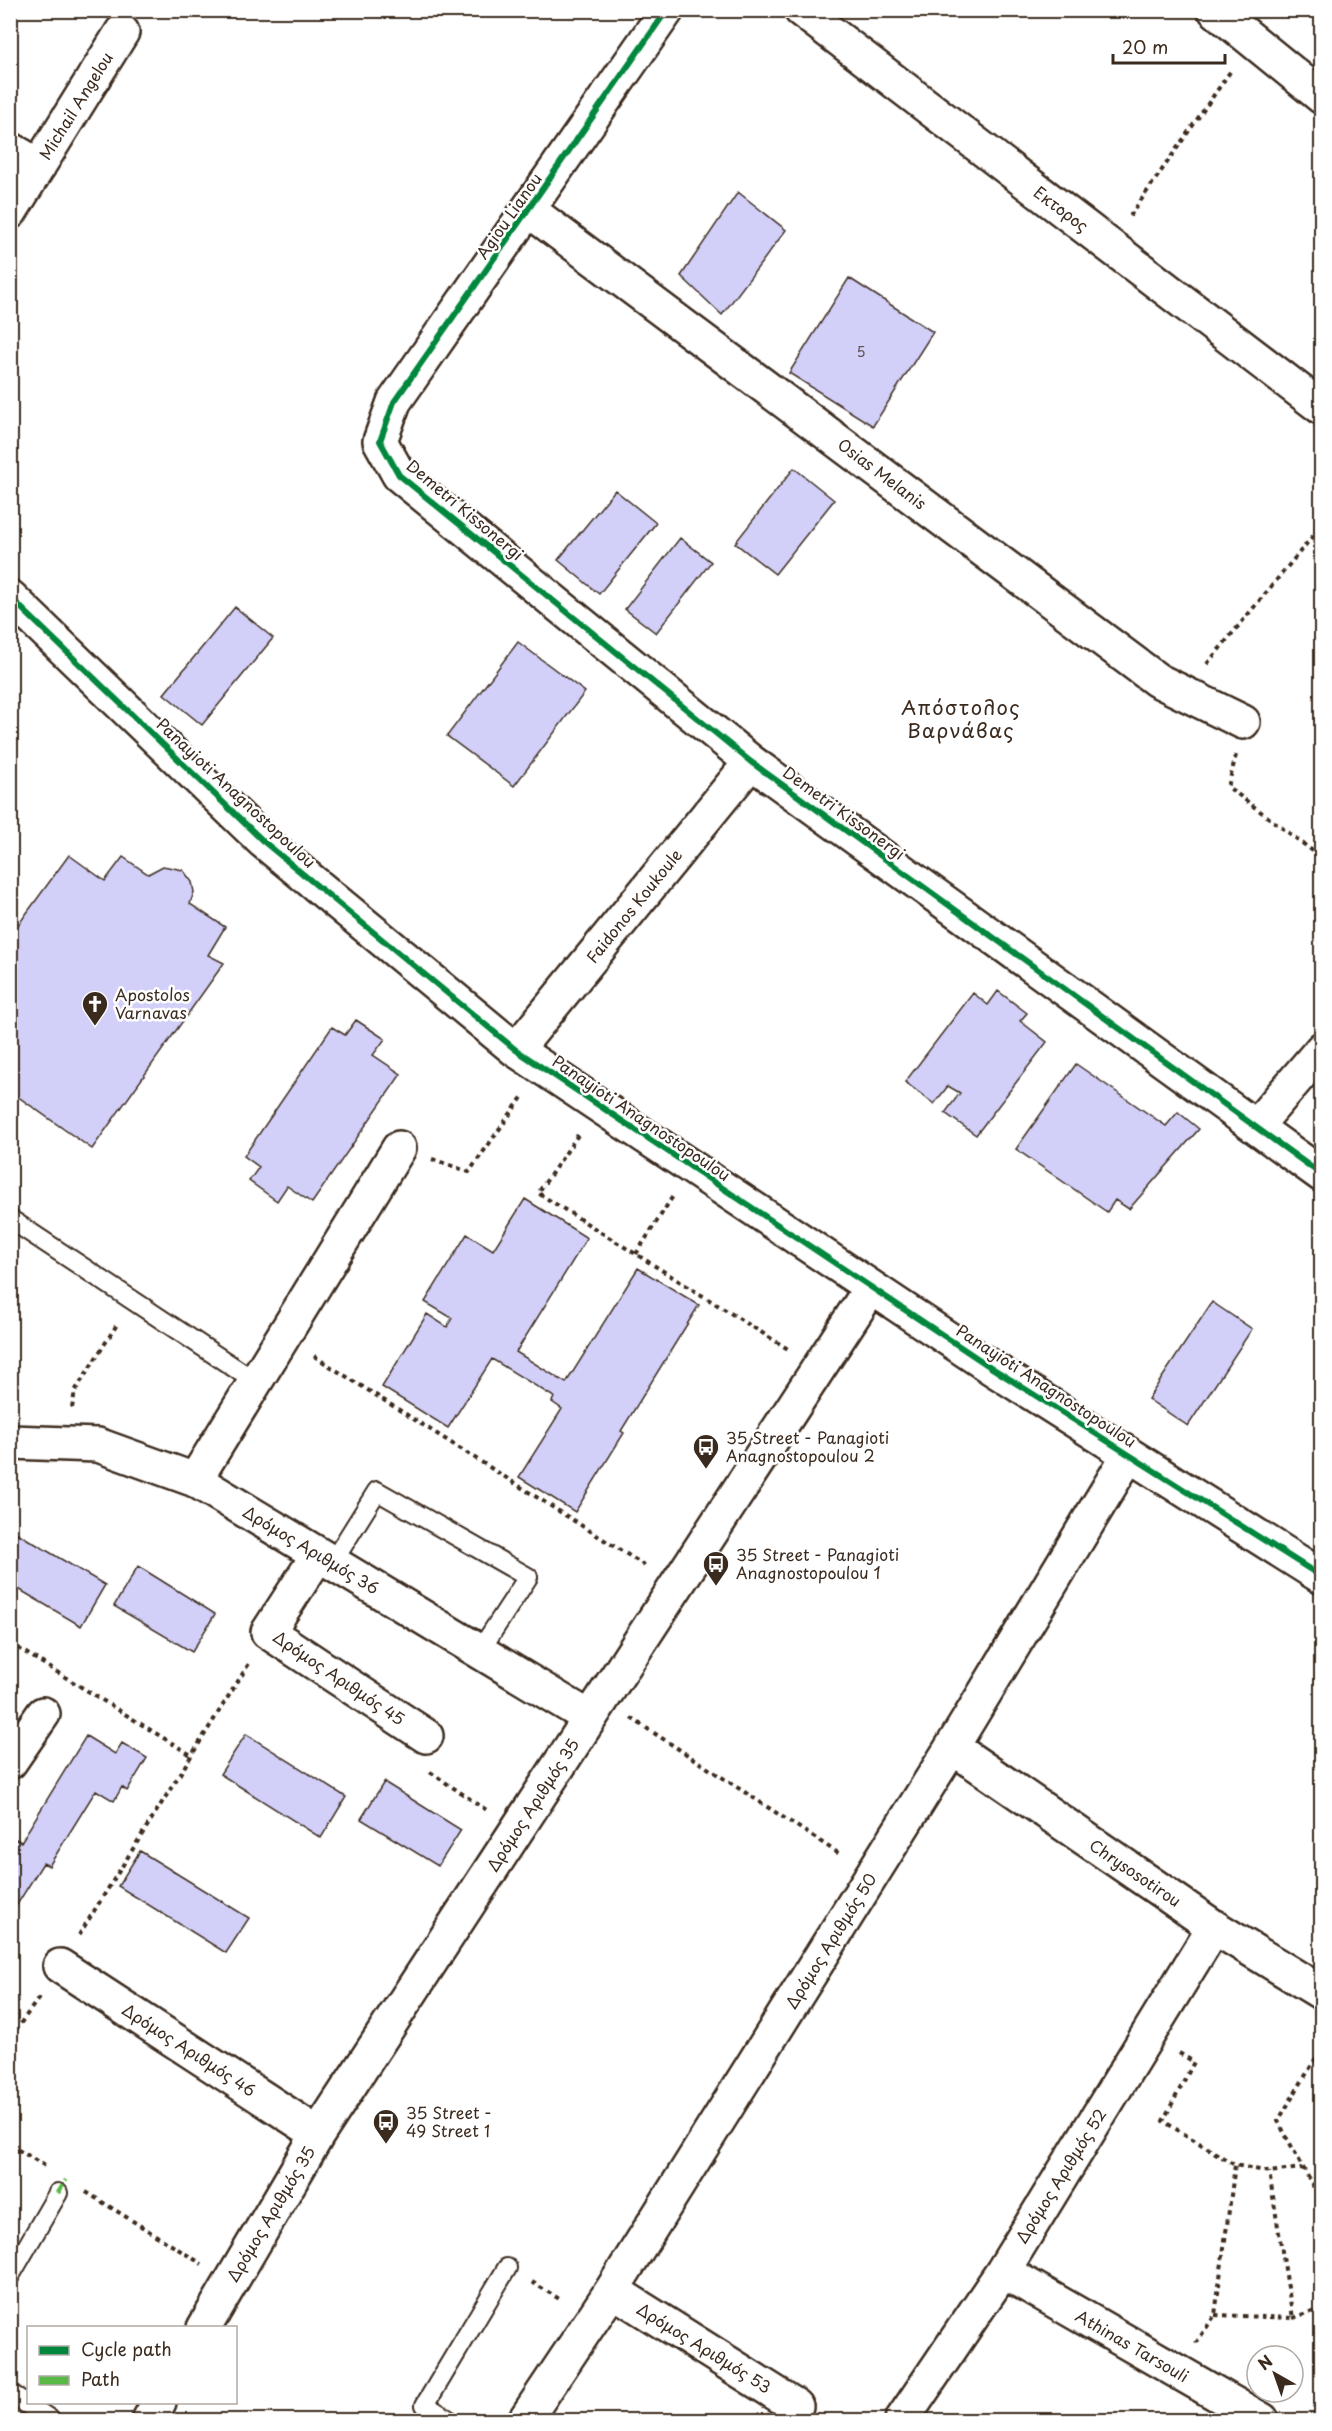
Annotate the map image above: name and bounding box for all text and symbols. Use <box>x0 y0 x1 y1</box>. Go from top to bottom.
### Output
scale bar <box>1113 27 1226 65</box>
text: 20 m <box>1122 33 1168 60</box>
street label: Michail Angelou <box>32 47 118 164</box>
street label: Agiou Lianou <box>470 167 547 263</box>
street label: Εκτορος <box>1029 180 1094 237</box>
house number: 5 <box>856 341 866 362</box>
street label: Osias Melanis <box>833 432 932 515</box>
street label: Demetri Kissonergi <box>402 453 529 565</box>
district label: Απόστολος Βαρνάβας <box>901 692 1021 745</box>
street label: Panayioti Anagnostopoulou <box>152 712 322 873</box>
street label: Demetri Kissonergi <box>779 760 911 865</box>
street label: Faidonos Koukoule <box>580 843 687 968</box>
place label: Apostolos Varnavas <box>115 982 190 1024</box>
church icon: Apostolos Varnavas <box>80 989 110 1027</box>
street label: Panayioti Anagnostopoulou <box>548 1048 735 1186</box>
street label: Panayioti Anagnostopoulou <box>952 1318 1141 1453</box>
place label: 35 Street - Panagioti Anagnostopoulou 2 <box>726 1425 889 1467</box>
bus stop icon: 35 Street - Panagioti Anagnostopoulou 2 <box>691 1432 721 1470</box>
street label: Δρόμος Αριθμός 36 <box>239 1499 384 1599</box>
place label: 35 Street - Panagioti Anagnostopoulou 1 <box>736 1542 899 1584</box>
bus stop icon: 35 Street - Panagioti Anagnostopoulou 1 <box>701 1549 731 1587</box>
street label: Δρόμος Αριθμός 45 <box>269 1624 410 1730</box>
street label: Δρόμος Αριθμός 35 <box>480 1733 584 1876</box>
street label: Chrysosotirou <box>1085 1833 1186 1912</box>
street label: Δρόμος Αριθμός 50 <box>779 1868 882 2013</box>
street label: Δρόμος Αριθμός 46 <box>118 1997 261 2101</box>
place label: 35 Street - 49 Street 1 <box>406 2100 492 2142</box>
street label: Δρόμος Αριθμός 52 <box>1009 2103 1111 2247</box>
bus stop icon: 35 Street - 49 Street 1 <box>371 2107 401 2145</box>
street label: Δρόμος Αριθμός 35 <box>220 2141 320 2286</box>
street label: Δρόμος Αριθμός 53 <box>633 2296 776 2398</box>
street label: Athinas Tarsouli <box>1071 2303 1194 2387</box>
legend <box>27 2326 237 2404</box>
text: Cycle path <box>81 2335 172 2362</box>
north arrow <box>1245 2344 1305 2404</box>
text: N <box>1252 2348 1277 2375</box>
text: Path <box>81 2365 120 2392</box>

